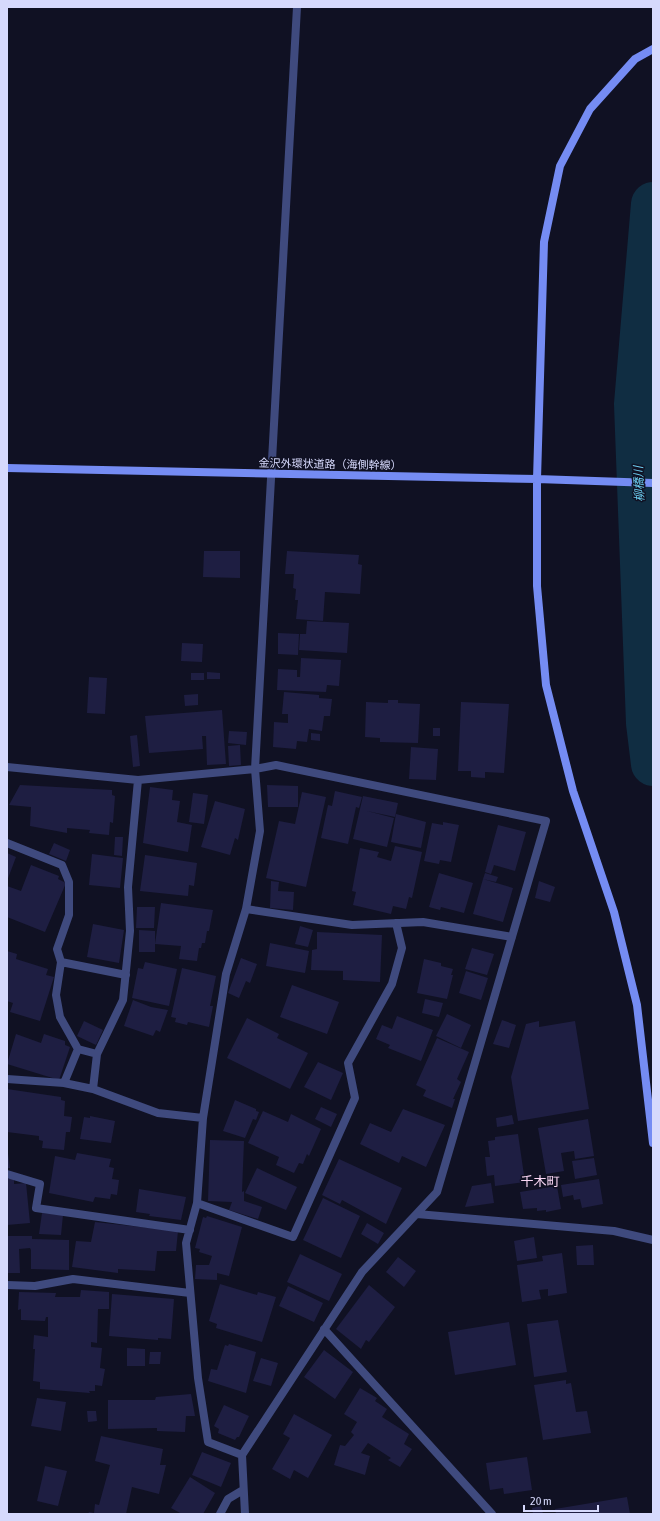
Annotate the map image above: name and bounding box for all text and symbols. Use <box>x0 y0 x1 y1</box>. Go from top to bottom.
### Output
street label: 金沢外環状道路（海側幹線） <box>258 457 402 471</box>
water label: 柳橋川 <box>631 464 647 502</box>
district label: 千木町 <box>520 1174 560 1189</box>
scale bar <box>524 1487 598 1513</box>
text: 20 m <box>530 1494 552 1508</box>

